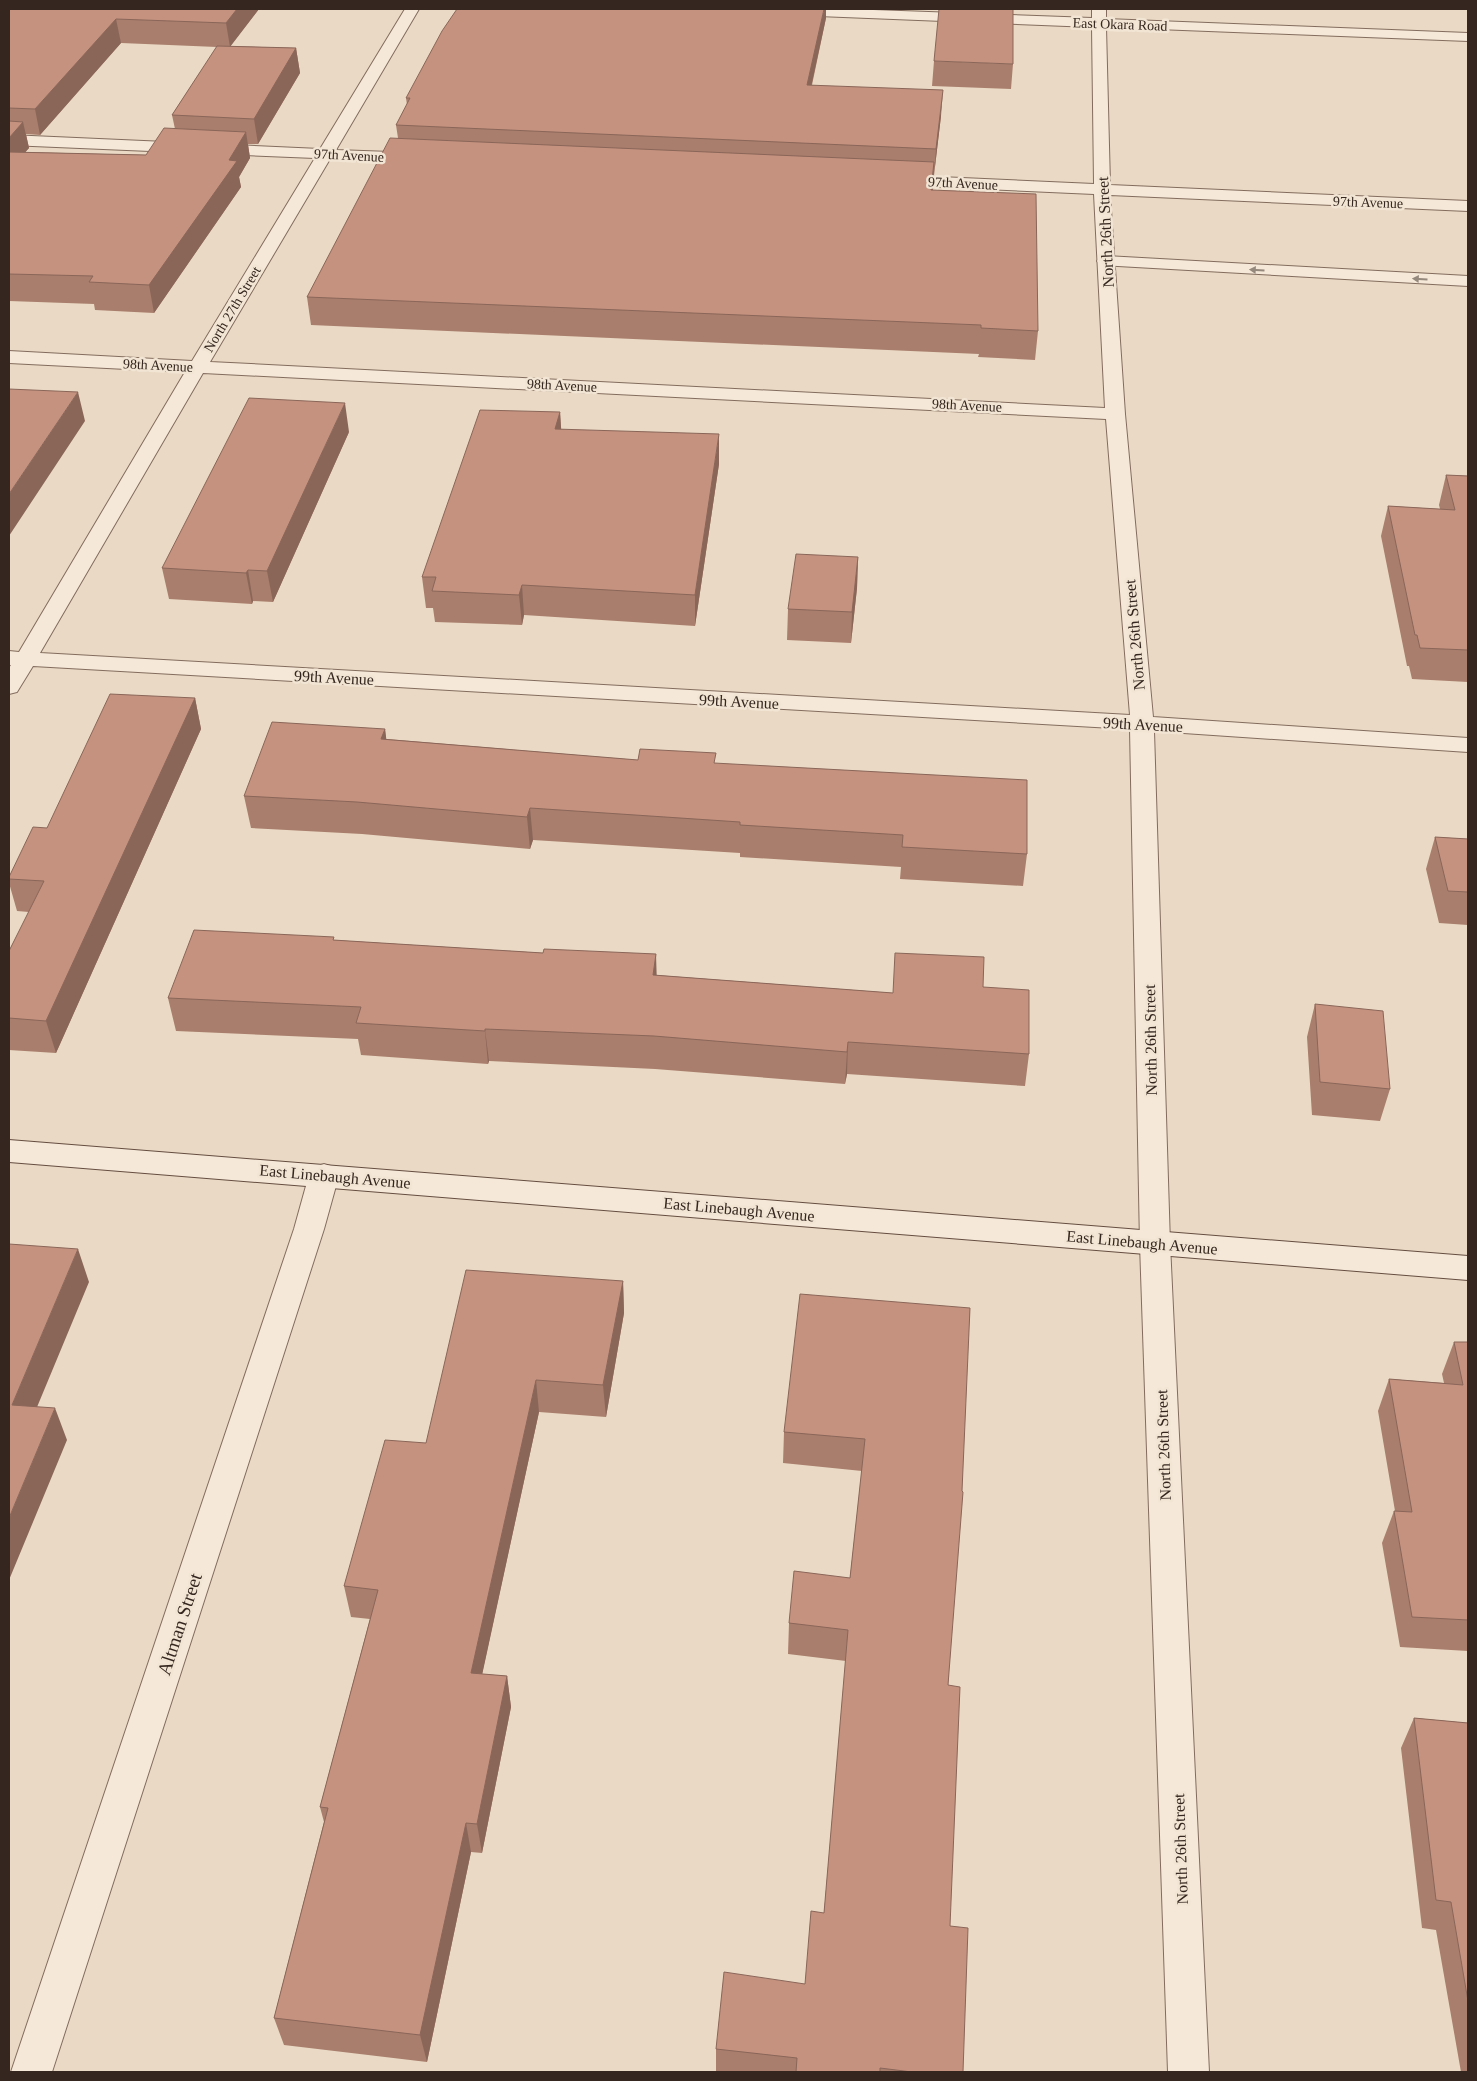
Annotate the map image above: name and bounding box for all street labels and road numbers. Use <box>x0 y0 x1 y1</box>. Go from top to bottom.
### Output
street label: East Okara Road <box>1072 15 1168 34</box>
street label: 97th Avenue <box>314 146 384 165</box>
street label: 97th Avenue <box>928 174 998 193</box>
street label: North 26th Street <box>1094 176 1117 288</box>
street label: 97th Avenue <box>1333 194 1403 211</box>
street label: North 27th Street <box>201 264 264 355</box>
street label: 98th Avenue <box>123 356 193 375</box>
street label: 98th Avenue <box>527 376 597 395</box>
street label: 98th Avenue <box>932 396 1002 415</box>
street label: North 26th Street <box>1121 578 1148 691</box>
street label: 99th Avenue <box>294 667 374 688</box>
street label: 99th Avenue <box>699 691 779 712</box>
street label: 99th Avenue <box>1103 714 1183 735</box>
street label: North 26th Street <box>1141 984 1160 1096</box>
street label: East Linebaugh Avenue <box>259 1161 411 1193</box>
street label: East Linebaugh Avenue <box>663 1194 815 1226</box>
street label: East Linebaugh Avenue <box>1066 1227 1218 1259</box>
street label: North 26th Street <box>1153 1389 1174 1501</box>
street label: Altman Street <box>153 1570 206 1678</box>
street label: North 26th Street <box>1170 1793 1191 1905</box>

